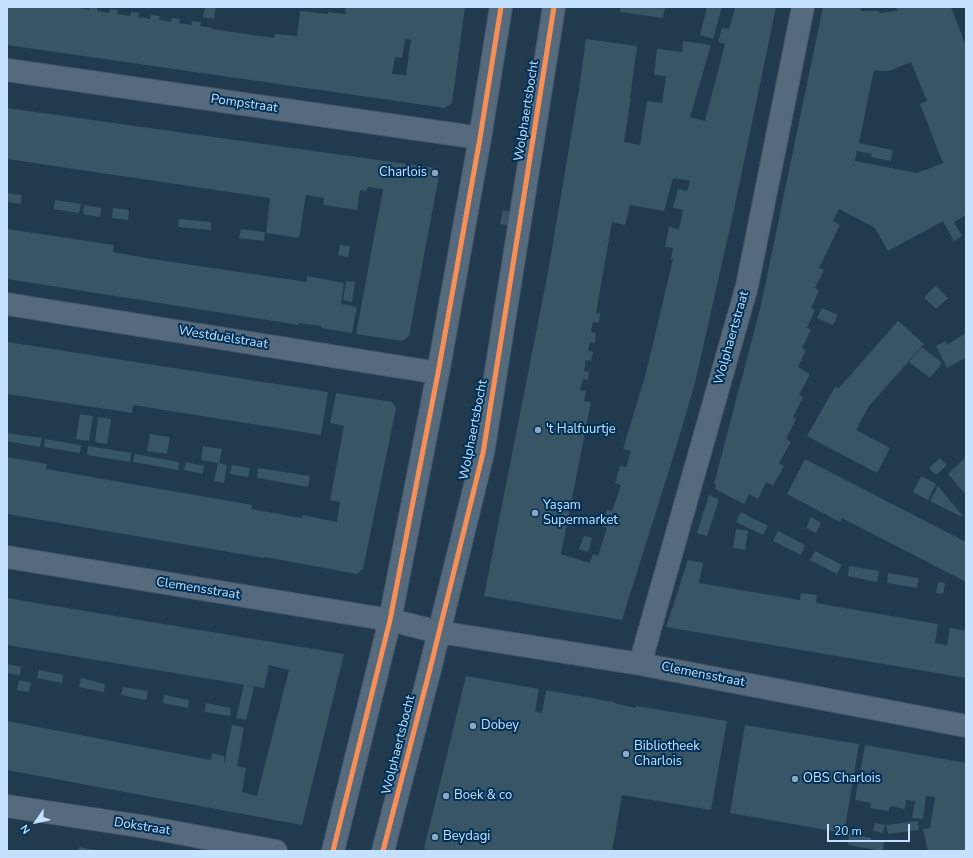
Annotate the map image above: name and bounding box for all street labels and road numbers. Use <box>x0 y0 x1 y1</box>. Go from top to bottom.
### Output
street label: Wolphaertsbocht <box>511 59 543 163</box>
street label: Pompstraat <box>209 92 279 116</box>
street label: Wolphaertstraat <box>711 289 753 387</box>
street label: Westduëlstraat <box>177 323 269 353</box>
street label: Wolphaertsbocht <box>457 378 491 482</box>
street label: Clemensstraat <box>155 575 241 603</box>
street label: Clemensstraat <box>660 659 746 691</box>
street label: Wolphaertsbocht <box>379 694 419 796</box>
street label: Dokstraat <box>113 815 171 839</box>

